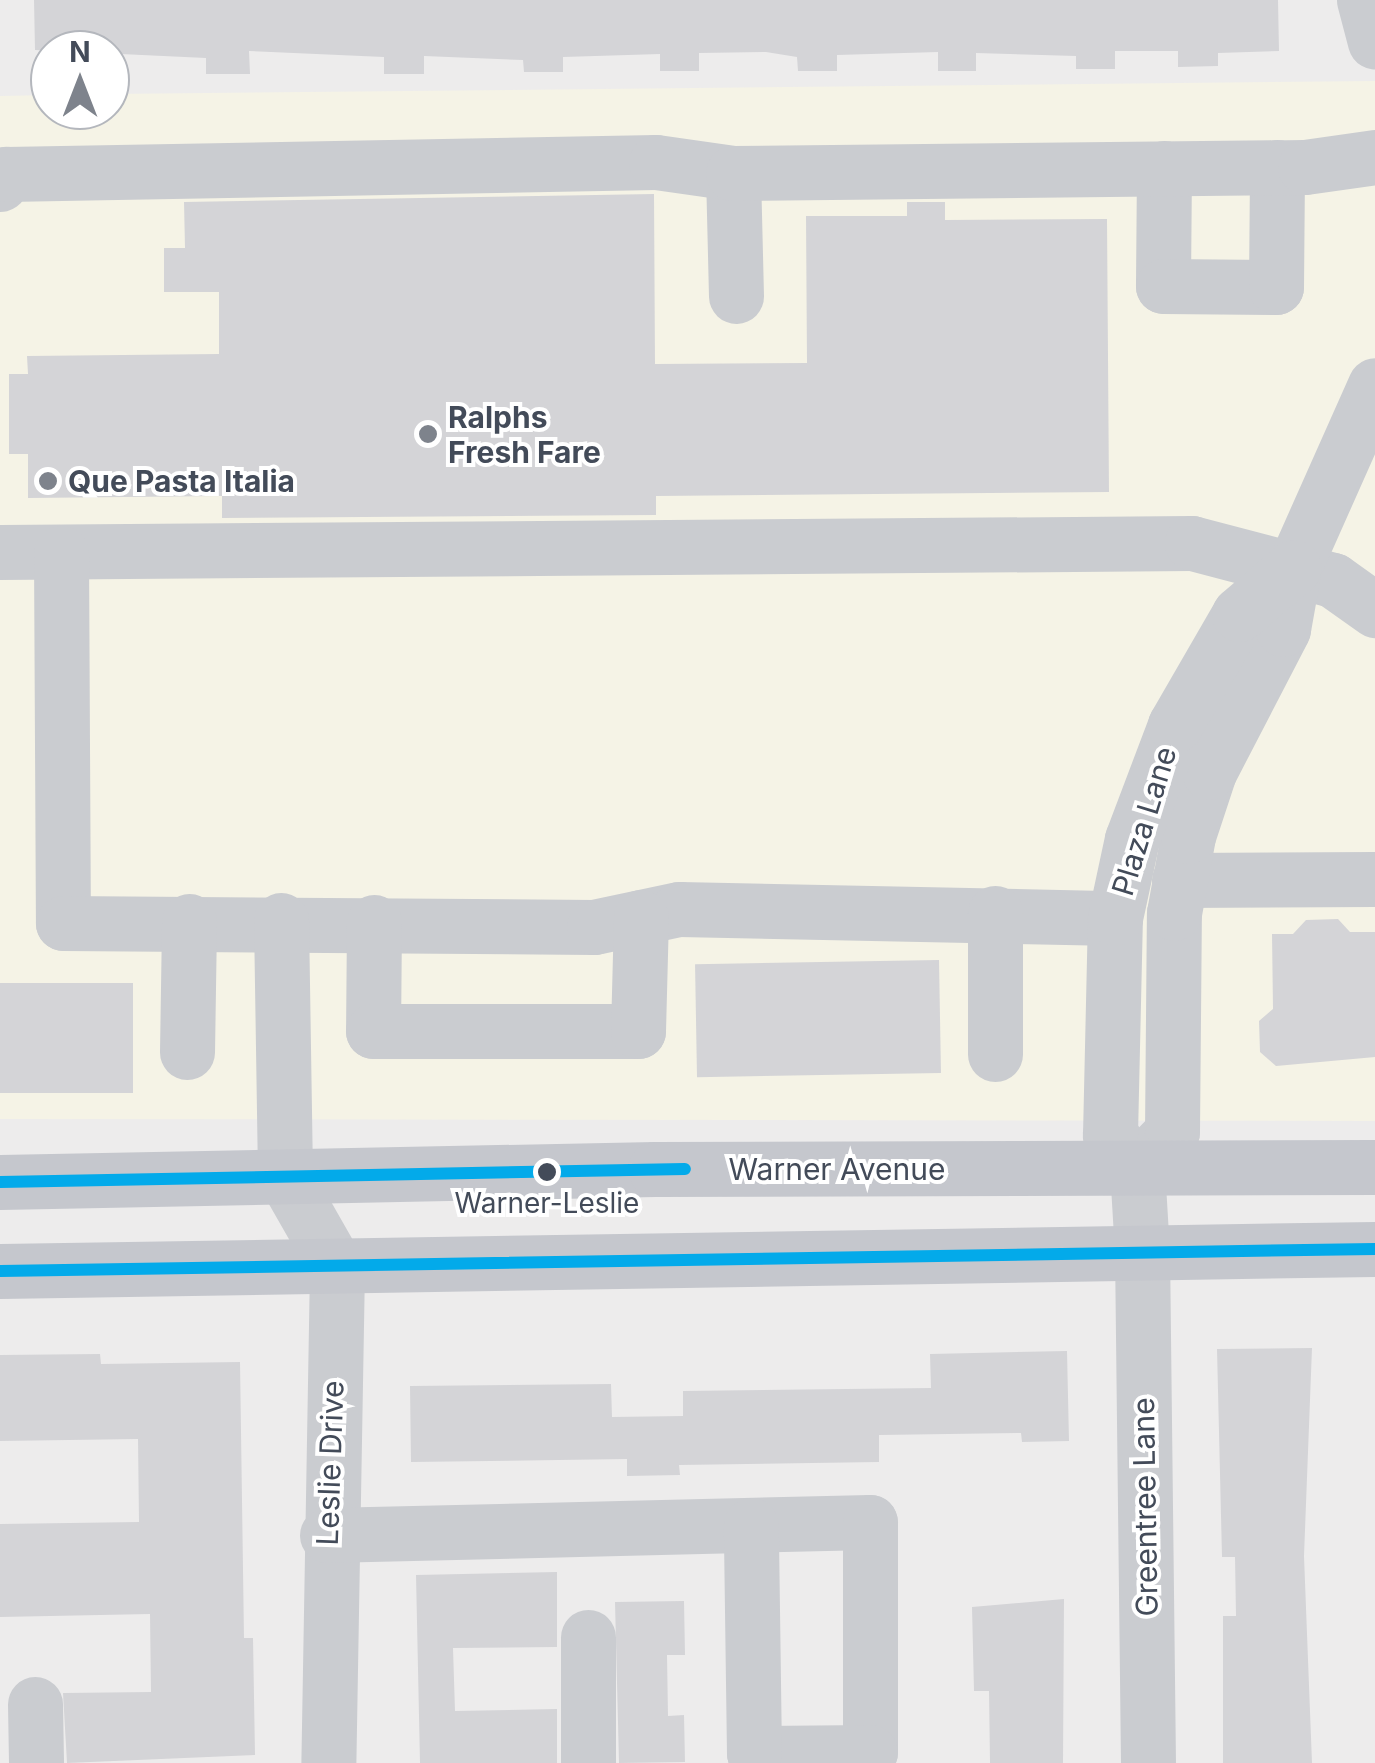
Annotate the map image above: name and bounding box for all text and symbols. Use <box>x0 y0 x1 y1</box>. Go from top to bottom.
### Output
north arrow <box>30 30 130 130</box>
text: N <box>69 35 91 69</box>
place label: Ralphs Fresh Fare <box>448 399 601 470</box>
marker: Ralphs Fresh Fare <box>417 423 439 445</box>
place label: Que Pasta Italia <box>68 463 295 499</box>
marker: Que Pasta Italia <box>37 470 59 492</box>
street label: Plaza Lane <box>1104 742 1184 900</box>
street label: Warner Avenue <box>729 1151 945 1187</box>
marker: Warner-Leslie <box>537 1162 557 1182</box>
place label: Warner-Leslie <box>455 1186 639 1220</box>
street label: Leslie Drive <box>309 1380 351 1546</box>
street label: Greentree Lane <box>1125 1397 1165 1617</box>

